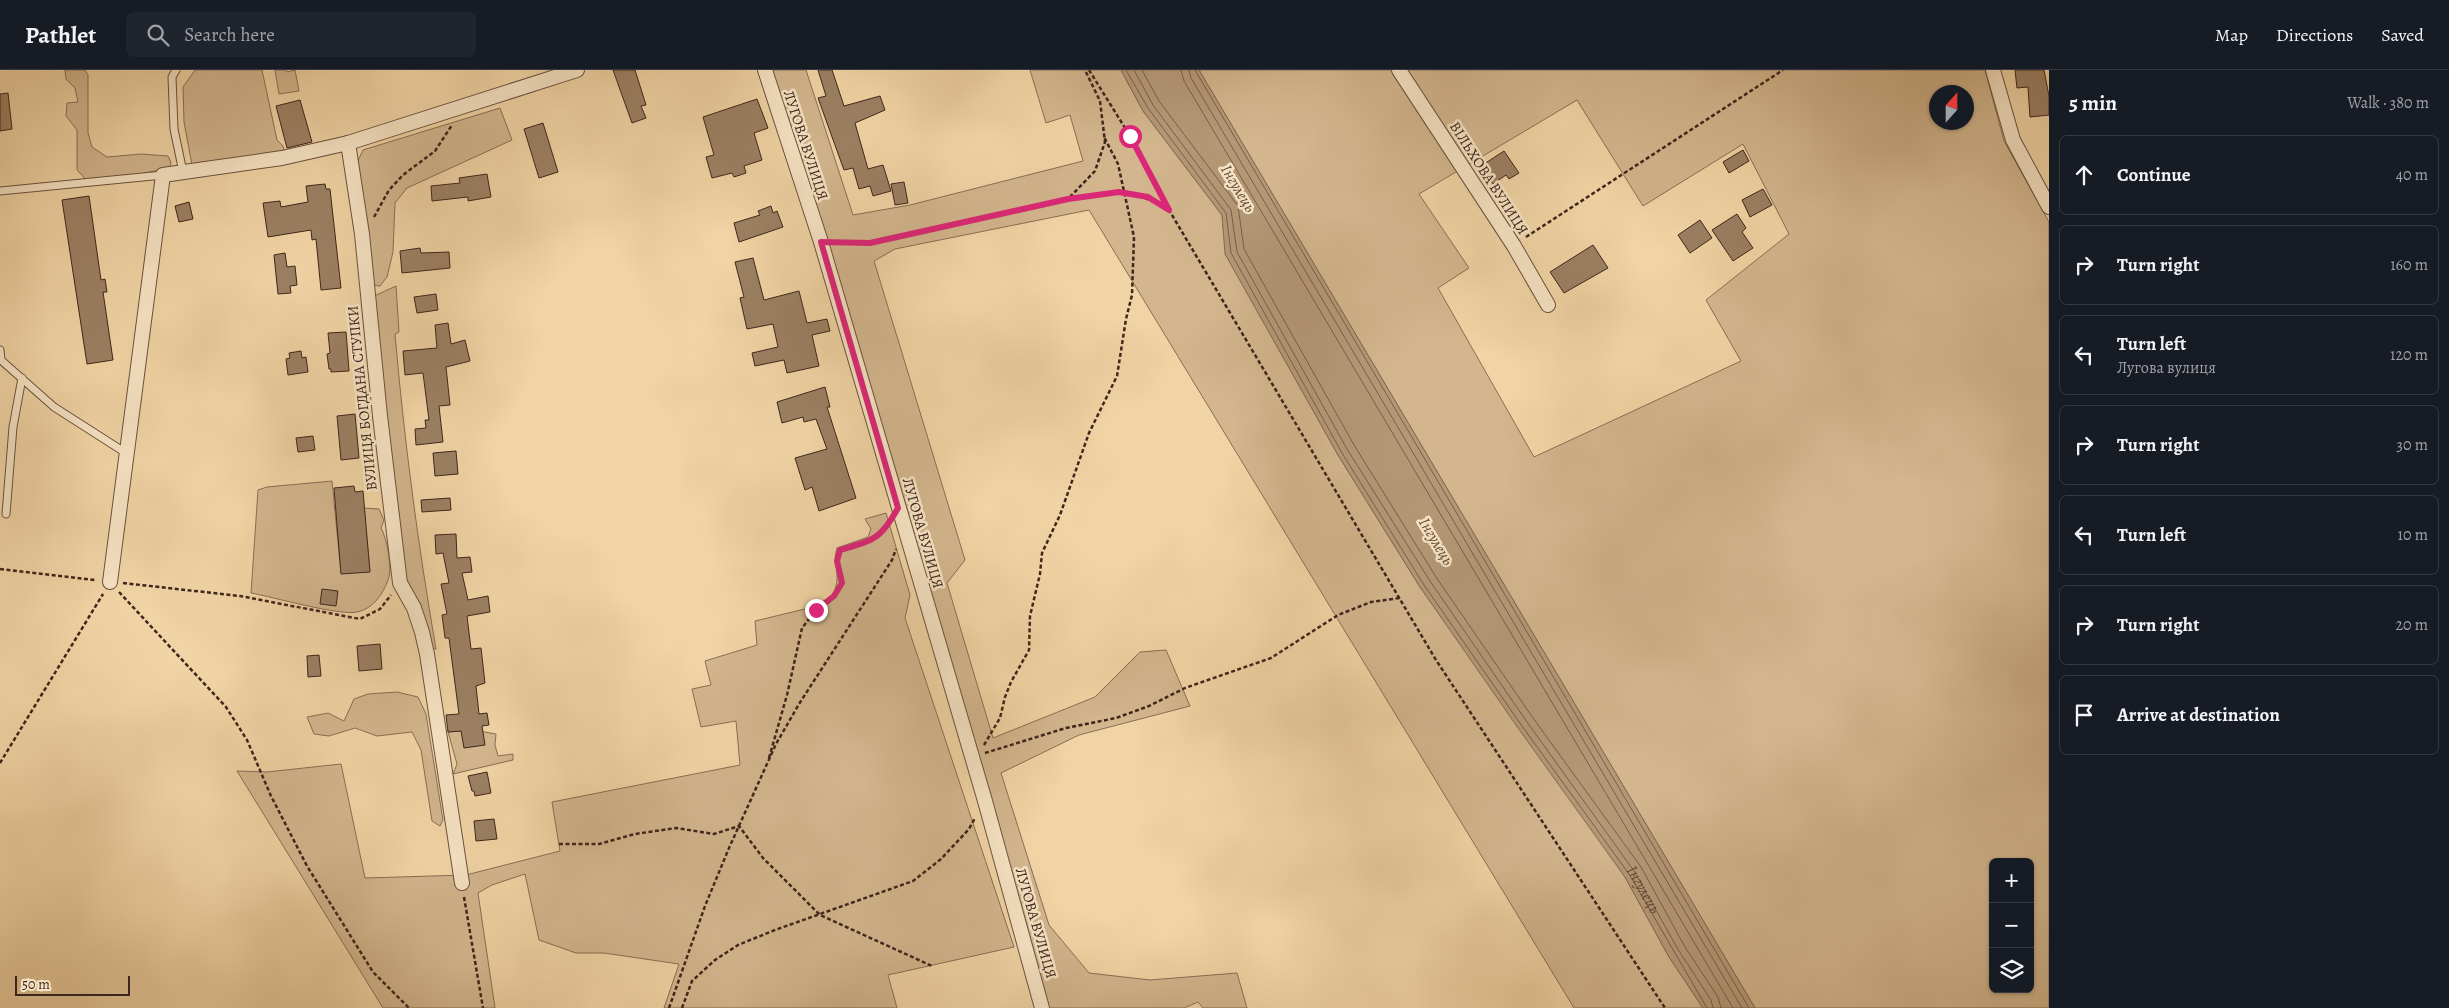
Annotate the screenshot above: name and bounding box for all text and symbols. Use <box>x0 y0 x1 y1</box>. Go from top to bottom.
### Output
search box <box>126 12 476 57</box>
text: Pathlet <box>25 19 96 51</box>
icon: search <box>144 21 172 49</box>
text: Search here <box>184 22 275 48</box>
text: Map <box>2215 23 2248 47</box>
text: Directions <box>2276 23 2353 47</box>
text: Saved <box>2381 23 2424 47</box>
north arrow <box>1929 85 1974 130</box>
street label: ЛУГОВА ВУЛИЦЯ <box>779 88 833 202</box>
text: 5 min <box>2069 89 2117 117</box>
text: Walk · 380 m <box>2347 92 2429 114</box>
street label: ВІЛЬХОВА ВУЛИЦЯ <box>1445 118 1533 238</box>
route start <box>1119 125 1142 148</box>
water label: Інгулець <box>1215 161 1261 217</box>
icon: ahead <box>2070 161 2098 189</box>
text: Continue <box>2117 162 2191 188</box>
text: 40 m <box>2396 164 2428 186</box>
icon: right <box>2070 251 2098 279</box>
text: Turn right <box>2117 252 2199 278</box>
text: 160 m <box>2390 254 2428 276</box>
street label: ВУЛИЦЯ БОГДАНА СТУПКИ <box>342 304 382 492</box>
text: Turn left <box>2117 331 2186 357</box>
icon: left <box>2070 341 2098 369</box>
text: 120 m <box>2390 344 2428 366</box>
text: Лугова вулиця <box>2117 357 2216 379</box>
icon: right <box>2070 431 2098 459</box>
text: Turn right <box>2117 432 2199 458</box>
text: 30 m <box>2396 434 2428 456</box>
street label: ЛУГОВА ВУЛИЦЯ <box>898 475 948 591</box>
water label: Інгулець <box>1413 514 1459 570</box>
icon: left <box>2070 521 2098 549</box>
text: Turn left <box>2117 522 2186 548</box>
text: 10 m <box>2398 524 2428 546</box>
route end <box>805 599 828 622</box>
icon: right <box>2070 611 2098 639</box>
text: Turn right <box>2117 612 2199 638</box>
text: 20 m <box>2395 614 2428 636</box>
icon: arrive <box>2070 701 2098 729</box>
text: Arrive at destination <box>2117 702 2280 728</box>
map controls <box>1989 858 2034 993</box>
button: + <box>1989 858 2034 903</box>
water label: Інгулець <box>1621 861 1666 918</box>
street label: ЛУГОВА ВУЛИЦЯ <box>1011 865 1061 981</box>
button: − <box>1989 903 2034 948</box>
button: layers <box>1989 948 2034 993</box>
scale bar <box>15 973 130 996</box>
text: 50 m <box>22 975 50 994</box>

